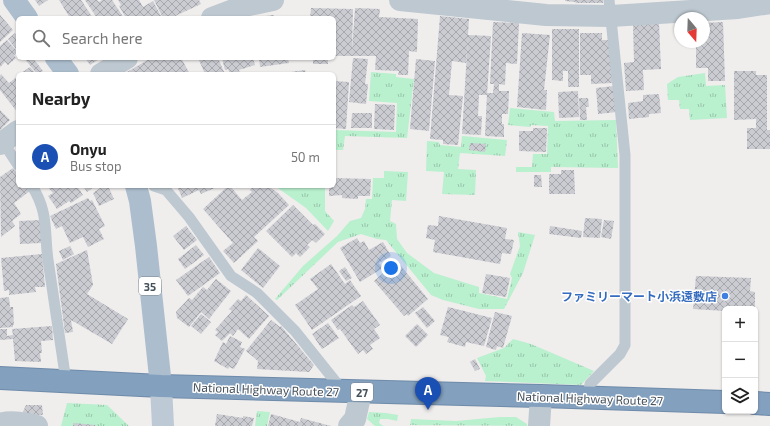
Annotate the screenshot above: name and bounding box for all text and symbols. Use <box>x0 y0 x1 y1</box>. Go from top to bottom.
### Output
north arrow <box>674 12 710 48</box>
search box <box>16 16 336 60</box>
icon: search <box>30 27 52 49</box>
text: Search here <box>62 29 143 47</box>
text: Nearby <box>32 88 90 108</box>
text: Onyu <box>70 140 107 158</box>
text: A <box>41 149 49 165</box>
text: 50 m <box>291 149 320 165</box>
text: Bus stop <box>70 158 121 174</box>
your location <box>381 258 401 278</box>
road number: 35 <box>139 277 161 295</box>
place label: ファミリーマート小浜遠敷店 <box>561 289 717 303</box>
marker: ファミリーマート小浜遠敷店 <box>720 291 730 301</box>
map controls <box>722 306 758 414</box>
button: + <box>722 306 758 342</box>
button: − <box>722 342 758 378</box>
pin: A <box>415 377 441 410</box>
button: layers <box>722 378 758 414</box>
street label: National Highway Route 27 <box>193 379 339 399</box>
road number: 27 <box>351 383 373 401</box>
street label: National Highway Route 27 <box>517 388 663 408</box>

